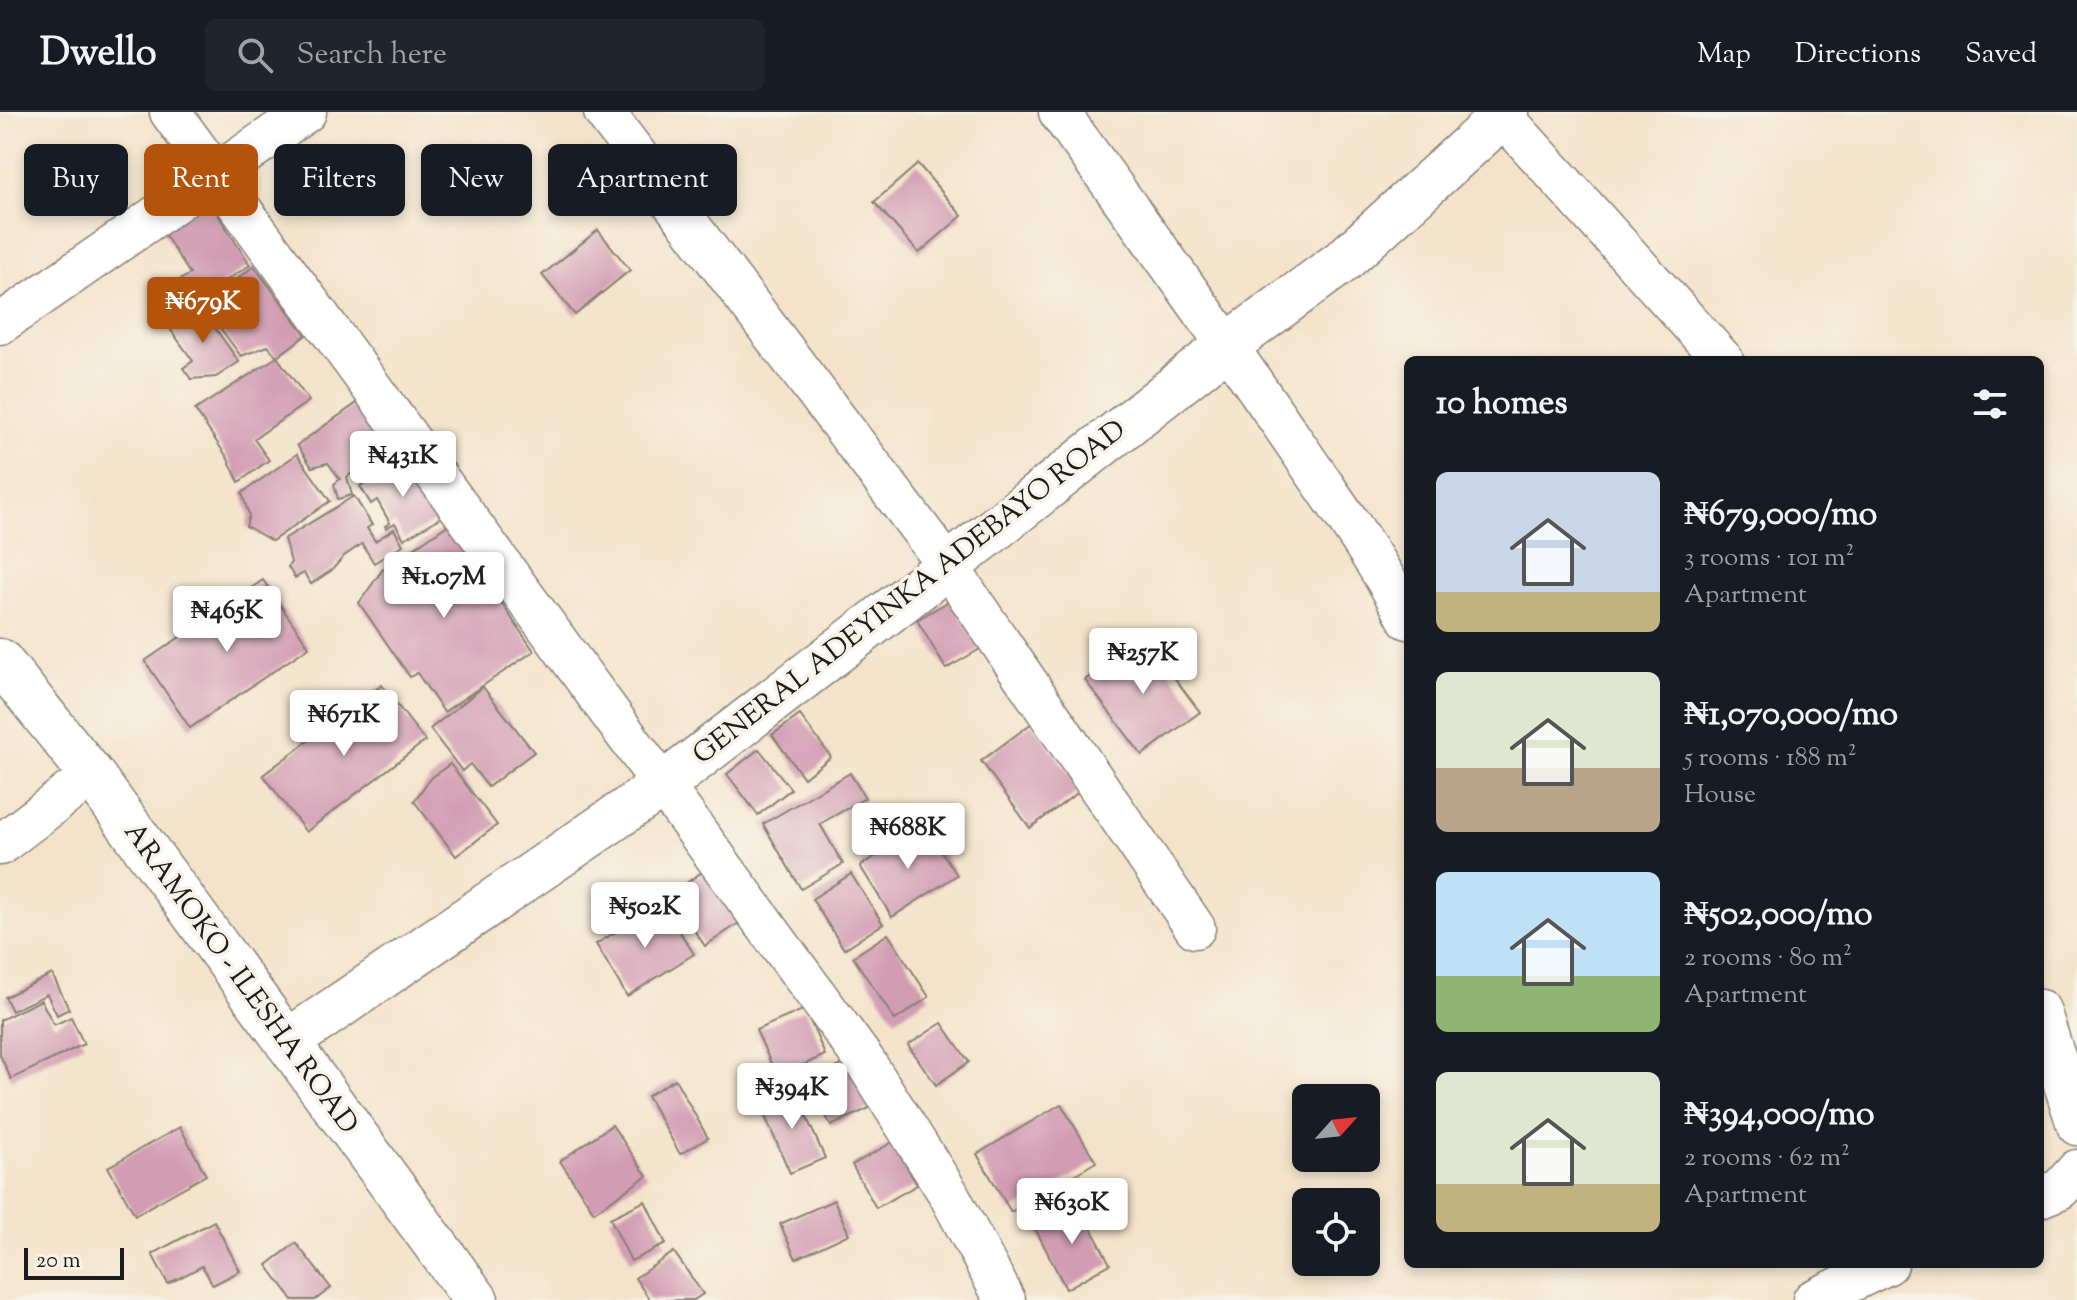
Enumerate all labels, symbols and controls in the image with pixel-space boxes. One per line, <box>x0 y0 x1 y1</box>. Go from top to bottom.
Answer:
search box <box>205 19 765 91</box>
text: Dwello <box>40 28 157 82</box>
icon: search <box>233 33 277 77</box>
text: Search here <box>297 34 447 77</box>
text: Map <box>1697 35 1751 75</box>
text: Directions <box>1795 35 1921 75</box>
text: Saved <box>1965 35 2037 75</box>
chip: Buy <box>24 144 128 216</box>
chip: Rent <box>144 144 258 216</box>
chip: Filters <box>274 144 405 216</box>
chip: New <box>421 144 532 216</box>
chip: Apartment <box>548 144 737 216</box>
pin: ₦679K <box>147 277 259 345</box>
text: ₦679K <box>165 284 241 321</box>
text: 10 homes <box>1436 380 1568 429</box>
icon: filters <box>1968 382 2012 426</box>
street label: GENERAL ADEYINKA ADEBAYO ROAD <box>685 411 1135 775</box>
pin: ₦431K <box>347 431 459 499</box>
text: ₦431K <box>368 438 438 475</box>
text: ₦679,000/mo <box>1684 491 1877 540</box>
icon: home <box>1500 504 1596 600</box>
text: 3 rooms · 101 m² <box>1684 540 1854 577</box>
pin: ₦1.07M <box>379 552 509 620</box>
text: ₦1.07M <box>402 559 486 596</box>
text: Apartment <box>1684 577 1807 614</box>
pin: ₦465K <box>171 586 283 654</box>
text: ₦465K <box>191 593 263 630</box>
pin: ₦257K <box>1087 628 1199 696</box>
text: ₦257K <box>1107 635 1179 672</box>
pin: ₦671K <box>288 690 400 758</box>
text: ₦1,070,000/mo <box>1684 691 1898 740</box>
text: ₦671K <box>308 697 380 734</box>
icon: home <box>1500 704 1596 800</box>
text: 5 rooms · 188 m² <box>1684 740 1857 777</box>
text: House <box>1684 777 1756 814</box>
pin: ₦688K <box>852 803 964 871</box>
text: ₦688K <box>870 810 946 847</box>
street label: ARAMOKO - ILESHA ROAD <box>113 815 367 1143</box>
pin: ₦502K <box>589 882 701 950</box>
text: ₦502K <box>609 889 681 926</box>
text: ₦502,000/mo <box>1684 891 1873 940</box>
icon: home <box>1500 904 1596 1000</box>
text: 2 rooms · 80 m² <box>1684 940 1852 977</box>
text: Apartment <box>1684 977 1807 1014</box>
pin: ₦394K <box>736 1063 848 1131</box>
text: ₦394K <box>755 1070 829 1107</box>
north arrow <box>1292 1084 1380 1172</box>
map controls <box>1292 1084 1380 1276</box>
text: ₦394,000/mo <box>1684 1091 1875 1140</box>
icon: home <box>1500 1104 1596 1200</box>
text: 2 rooms · 62 m² <box>1684 1140 1850 1177</box>
text: Apartment <box>1684 1177 1807 1214</box>
pin: ₦630K <box>1016 1178 1128 1246</box>
text: ₦630K <box>1035 1185 1109 1222</box>
button: locate <box>1292 1188 1380 1276</box>
scale bar <box>24 1244 124 1280</box>
text: 20 m <box>36 1246 81 1278</box>

